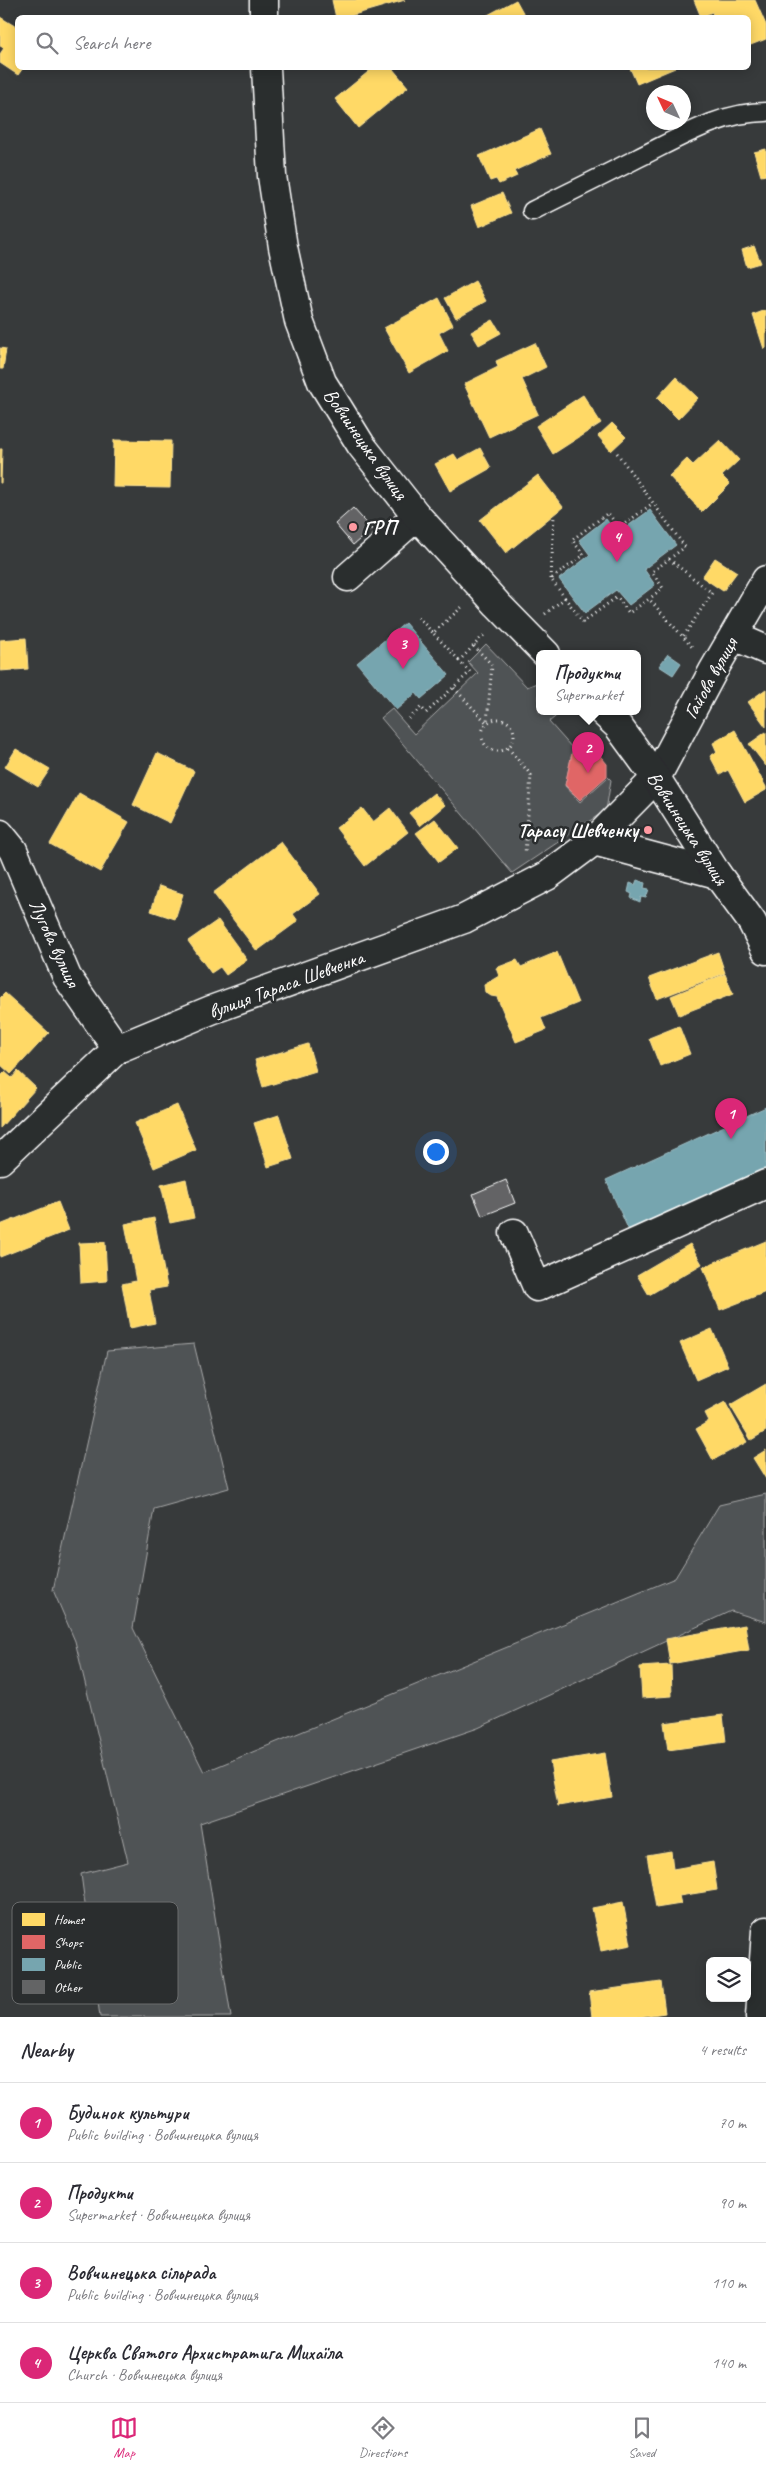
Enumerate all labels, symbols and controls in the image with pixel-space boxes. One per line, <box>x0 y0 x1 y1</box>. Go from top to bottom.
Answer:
search box <box>15 15 751 70</box>
icon: search <box>33 29 61 57</box>
text: Search here <box>73 31 150 55</box>
north arrow <box>646 85 691 130</box>
street label: Вовчинецька вулиця <box>318 384 414 505</box>
place label: ГРП <box>363 515 400 540</box>
marker: ГРП <box>347 521 359 533</box>
pin: 4 <box>601 521 633 562</box>
pin: 3 <box>387 628 419 669</box>
street label: Гайова вулиця <box>678 632 744 723</box>
popup <box>536 650 641 715</box>
text: Продукти <box>554 661 620 685</box>
text: Supermarket <box>554 685 623 705</box>
pin: 2 <box>572 732 604 773</box>
street label: Вовчинецька вулиця <box>642 767 734 890</box>
place label: Тарасу Шевченку <box>518 818 640 843</box>
marker: Тарасу Шевченку <box>642 824 654 836</box>
street label: Лугова вулиця <box>23 896 87 993</box>
street label: вулиця Тараса Шевченка <box>205 944 369 1024</box>
pin: 1 <box>715 1098 747 1139</box>
your location <box>423 1139 449 1165</box>
legend <box>12 1902 178 2004</box>
text: Homes <box>54 1911 85 1928</box>
text: Shops <box>54 1934 84 1951</box>
text: Public <box>54 1956 82 1973</box>
map controls <box>706 1957 751 2002</box>
button: layers <box>706 1957 751 2002</box>
text: Other <box>54 1979 83 1996</box>
text: Nearby <box>20 2037 73 2063</box>
text: 4 results <box>699 2040 746 2060</box>
text: Будинок культури <box>67 2101 189 2125</box>
text: 1 <box>32 2113 40 2133</box>
text: 70 m <box>719 2113 746 2133</box>
text: Public building · Вовчинецька вулиця <box>67 2125 258 2145</box>
text: Продукти <box>67 2181 132 2205</box>
text: 2 <box>32 2193 40 2213</box>
text: 90 m <box>719 2193 746 2213</box>
text: Supermarket · Вовчинецька вулиця <box>67 2205 250 2225</box>
text: Вовчинецька сільрада <box>67 2261 216 2285</box>
text: 3 <box>32 2273 40 2293</box>
text: 110 m <box>712 2273 746 2293</box>
text: Public building · Вовчинецька вулиця <box>67 2285 258 2305</box>
text: Церква Святого Архистратига Михаїла <box>67 2341 342 2365</box>
text: 4 <box>32 2353 40 2373</box>
text: 140 m <box>712 2353 746 2373</box>
text: Church · Вовчинецька вулиця <box>67 2365 222 2385</box>
tab: Map <box>110 2414 138 2461</box>
tab: Directions <box>359 2414 407 2461</box>
tab: Saved <box>628 2414 656 2461</box>

